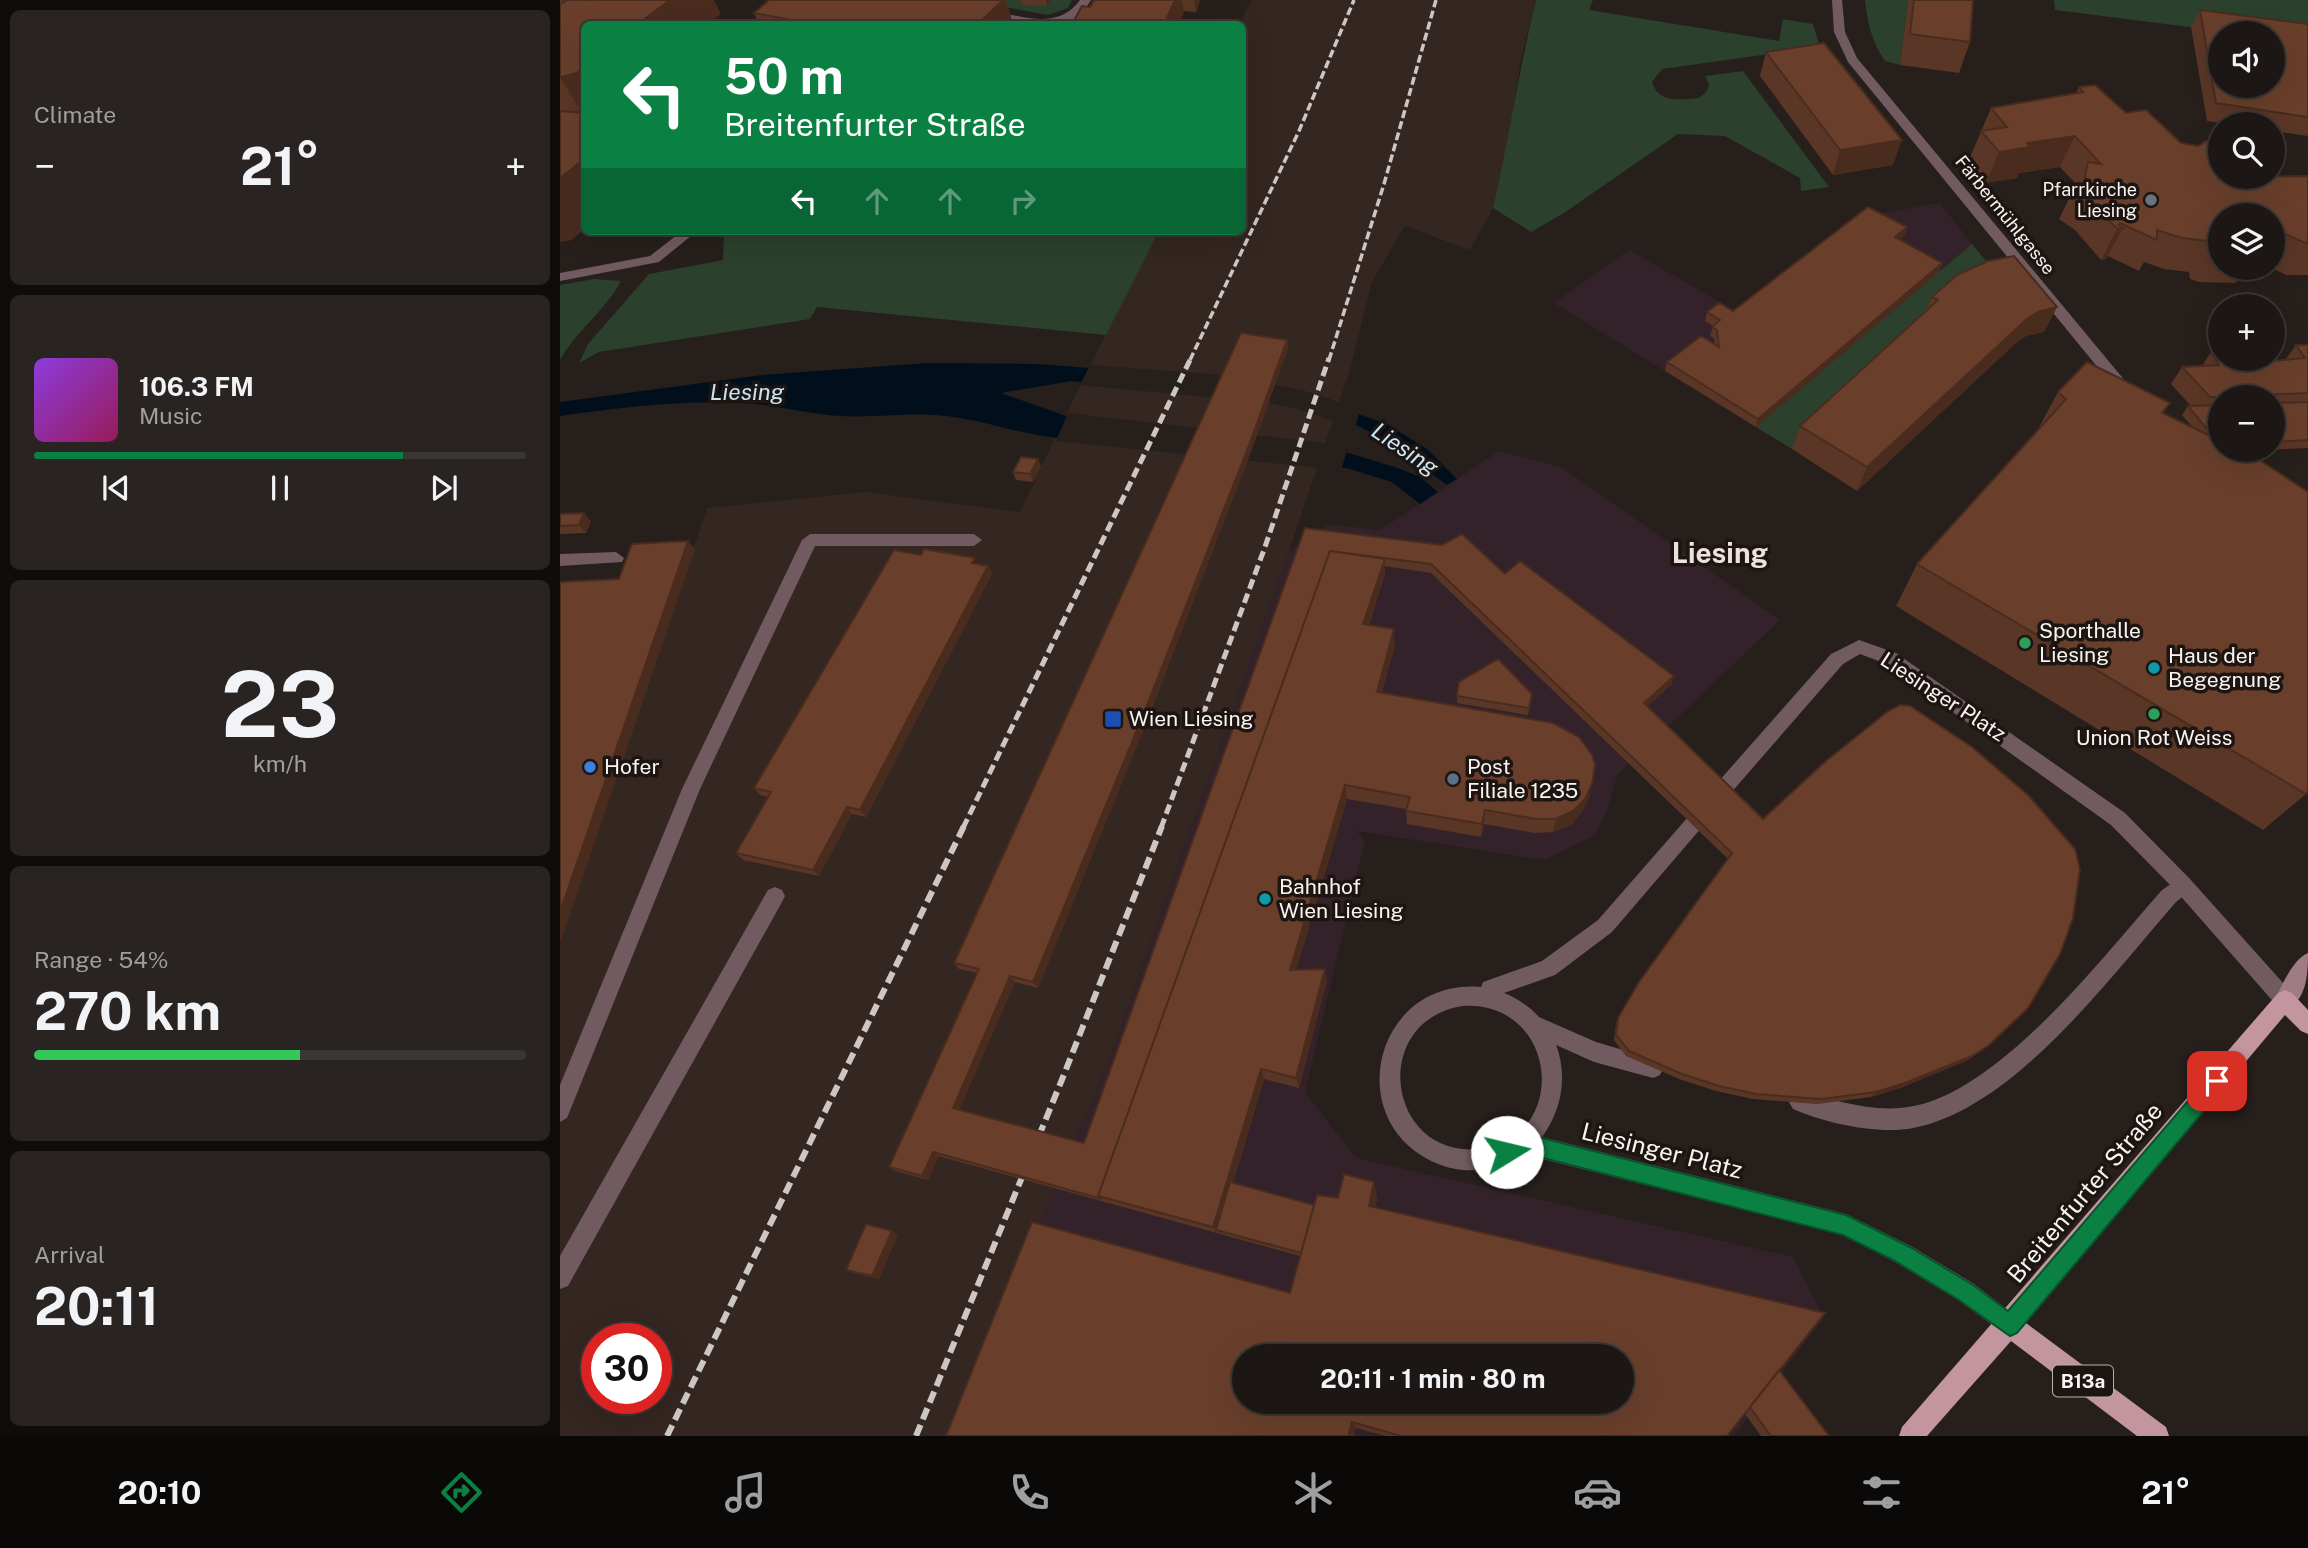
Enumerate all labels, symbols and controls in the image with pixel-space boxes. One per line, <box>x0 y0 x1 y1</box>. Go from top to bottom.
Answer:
map controls <box>2208 21 2285 462</box>
button: sound <box>2208 21 2285 98</box>
text: 50 m <box>724 47 844 105</box>
icon: left <box>609 49 700 140</box>
text: Climate <box>34 101 116 128</box>
text: Breitenfurter Straße <box>724 106 1026 143</box>
button: search <box>2208 112 2285 189</box>
text: 21° <box>240 136 320 197</box>
text: − <box>34 144 55 189</box>
text: + <box>505 144 526 189</box>
street label: Färbermühlgasse <box>1951 151 2060 278</box>
place label: Pfarrkirche Liesing <box>2042 179 2137 221</box>
icon: left <box>785 182 823 220</box>
icon: ahead <box>858 182 896 220</box>
icon: ahead <box>931 182 969 220</box>
icon: right <box>1004 182 1042 220</box>
marker: Pfarrkirche Liesing <box>2143 192 2159 208</box>
button: layers <box>2208 203 2285 280</box>
button: + <box>2208 294 2285 371</box>
text: 106.3 FM <box>139 371 254 402</box>
water label: Liesing <box>710 378 785 405</box>
button: − <box>2208 385 2285 462</box>
text: Music <box>139 402 203 429</box>
water label: Liesing <box>1367 417 1444 481</box>
icon: previous <box>97 469 135 507</box>
icon: pause <box>261 469 299 507</box>
icon: next <box>425 469 463 507</box>
district label: Liesing <box>1672 536 1768 569</box>
place label: Sporthalle Liesing <box>2039 618 2141 667</box>
marker: Sporthalle Liesing <box>2017 635 2033 651</box>
place label: Haus der Begegnung <box>2168 643 2281 692</box>
street label: Liesinger Platz <box>1876 647 2011 746</box>
text: 23 <box>221 651 339 757</box>
marker: Haus der Begegnung <box>2146 660 2162 676</box>
place label: Wien Liesing <box>1129 706 1254 731</box>
marker: Union Rot Weiss <box>2146 706 2162 722</box>
marker: Wien Liesing <box>1103 709 1123 729</box>
place label: Union Rot Weiss <box>2076 725 2232 750</box>
text: km/h <box>253 750 307 777</box>
place label: Hofer <box>604 754 660 779</box>
place label: Post Filiale 1235 <box>1467 754 1578 803</box>
marker: Hofer <box>582 759 598 775</box>
marker: Post Filiale 1235 <box>1445 771 1461 787</box>
place label: Bahnhof Wien Liesing <box>1279 874 1404 923</box>
marker: Bahnhof Wien Liesing <box>1257 891 1273 907</box>
text: Range · 54% <box>34 946 168 973</box>
text: 270 km <box>34 981 221 1042</box>
pin <box>2187 1051 2247 1111</box>
icon: arrive <box>2198 1062 2236 1100</box>
street label: Breitenfurter Straße <box>2001 1097 2168 1288</box>
position arrow <box>1470 1115 1544 1189</box>
street label: Liesinger Platz <box>1579 1117 1746 1184</box>
text: Arrival <box>34 1241 105 1268</box>
text: 20:11 <box>34 1276 159 1337</box>
speed limit sign: 30 <box>581 1323 672 1414</box>
text: 20:11 · 1 min · 80 m <box>1320 1363 1546 1394</box>
road number: B13a <box>2053 1366 2113 1396</box>
icon: directions <box>437 1468 486 1517</box>
icon: music <box>721 1468 770 1517</box>
icon: phone <box>1005 1468 1054 1517</box>
icon: climate <box>1289 1468 1338 1517</box>
icon: car <box>1573 1468 1622 1517</box>
icon: filters <box>1857 1468 1906 1517</box>
text: 20:10 <box>118 1474 201 1511</box>
text: 21° <box>2141 1474 2190 1511</box>

